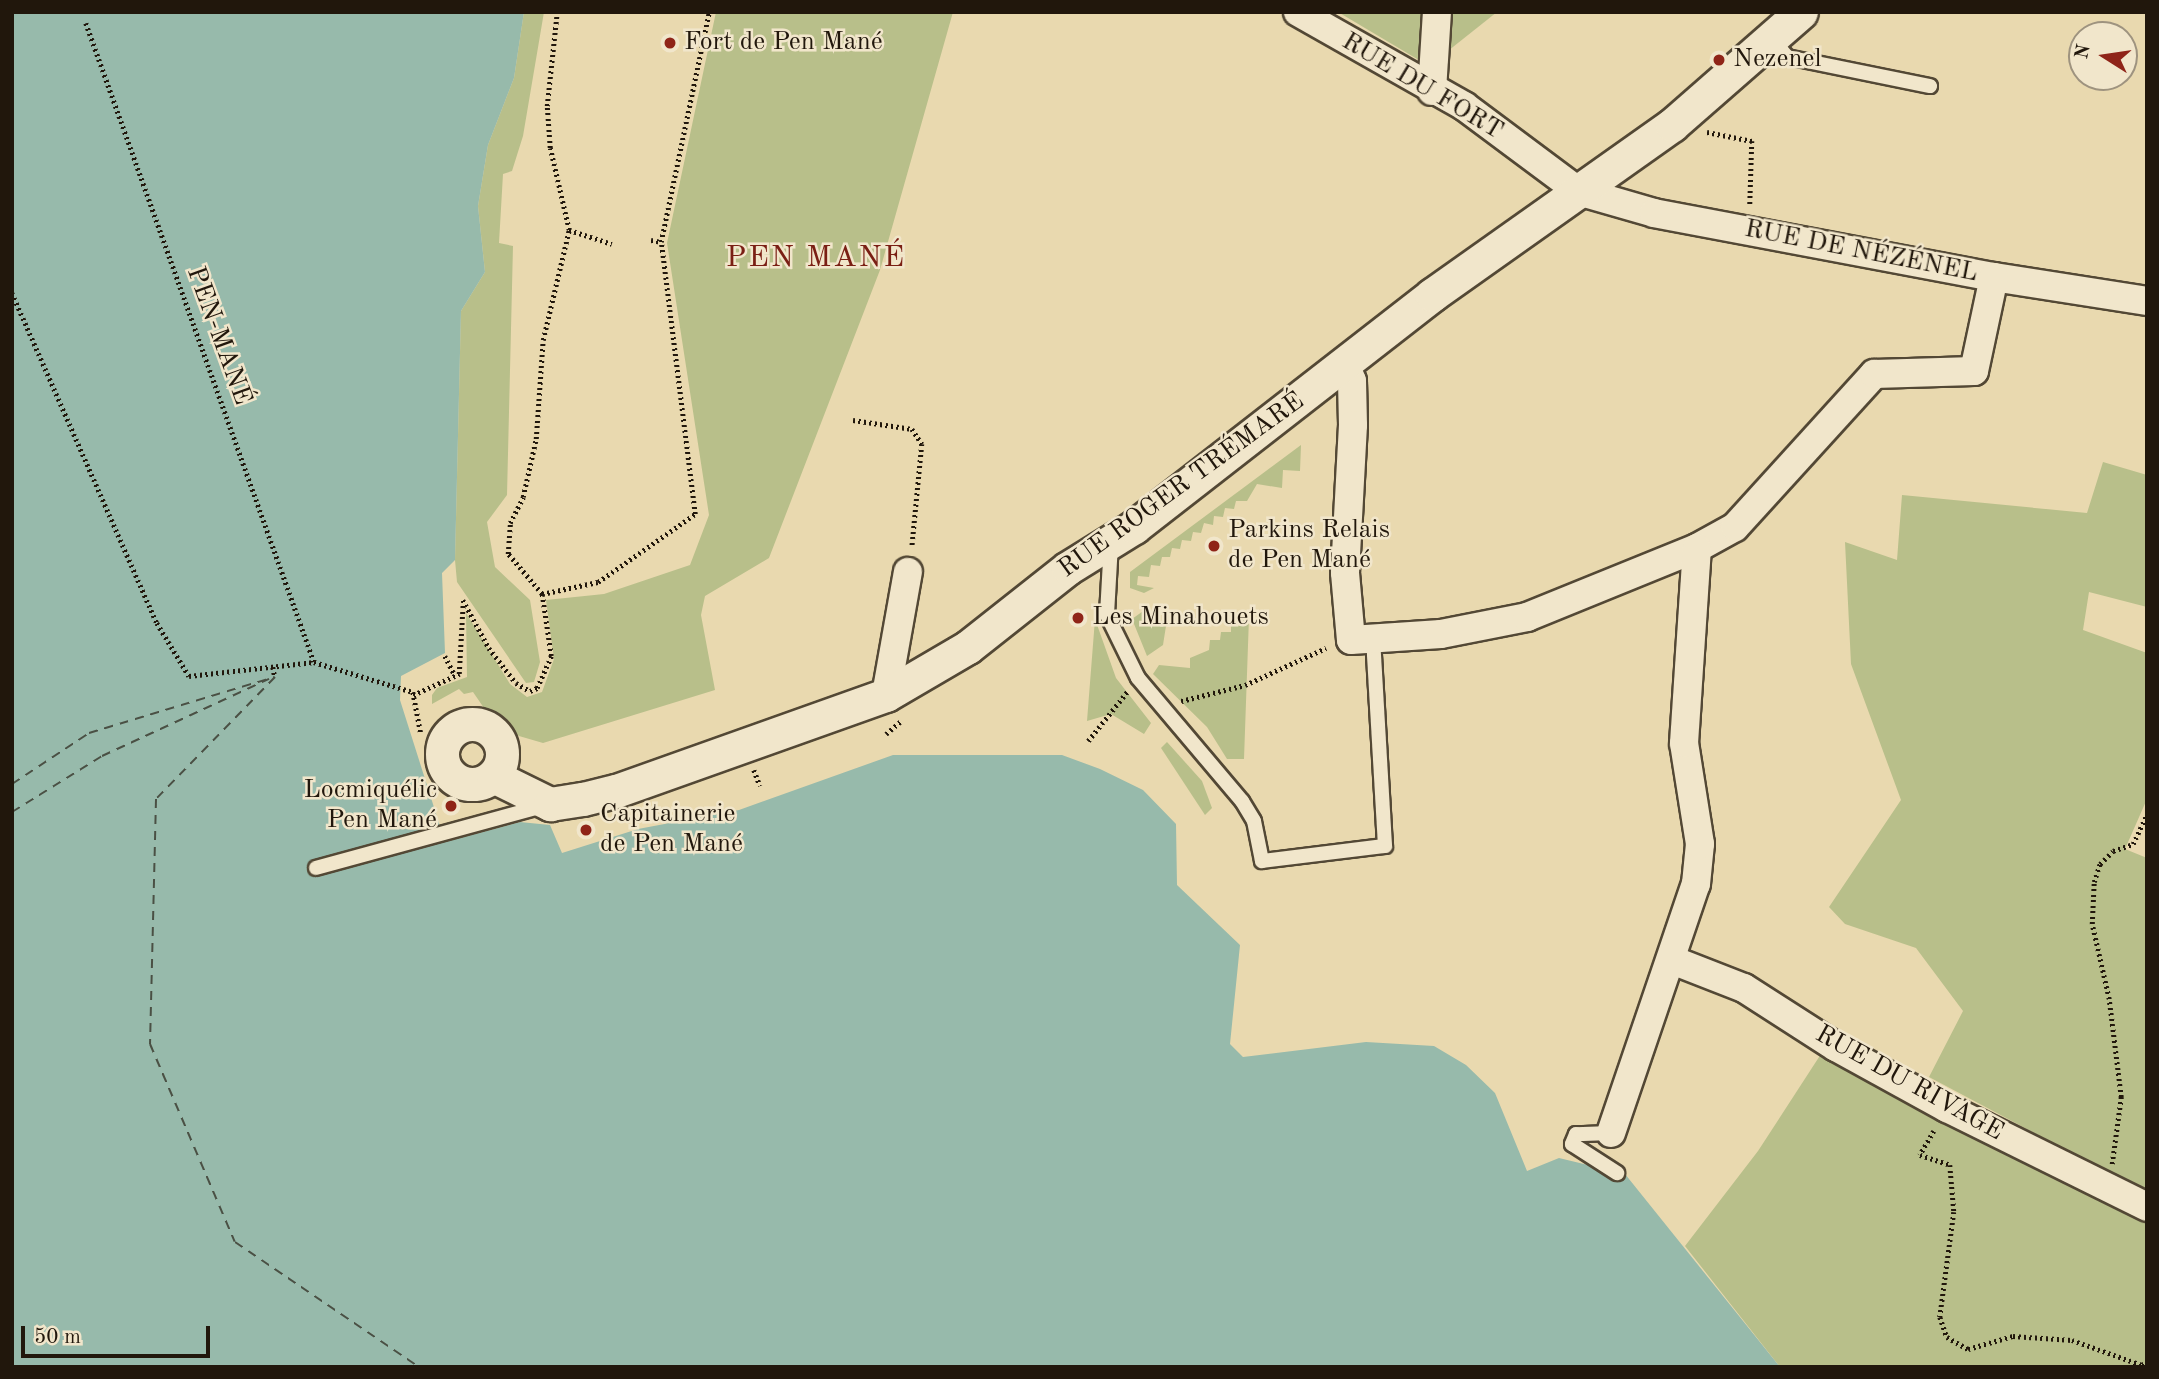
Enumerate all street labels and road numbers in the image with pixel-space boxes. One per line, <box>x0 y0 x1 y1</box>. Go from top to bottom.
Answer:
street label: RUE DU FORT <box>1336 27 1508 147</box>
street label: RUE DE NÉZÉNEL <box>1742 214 1980 290</box>
street label: PEN-MANÉ <box>179 263 257 409</box>
street label: RUE ROGER TRÉMARÉ <box>1053 386 1311 586</box>
street label: RUE DU RIVAGE <box>1809 1019 2009 1149</box>

